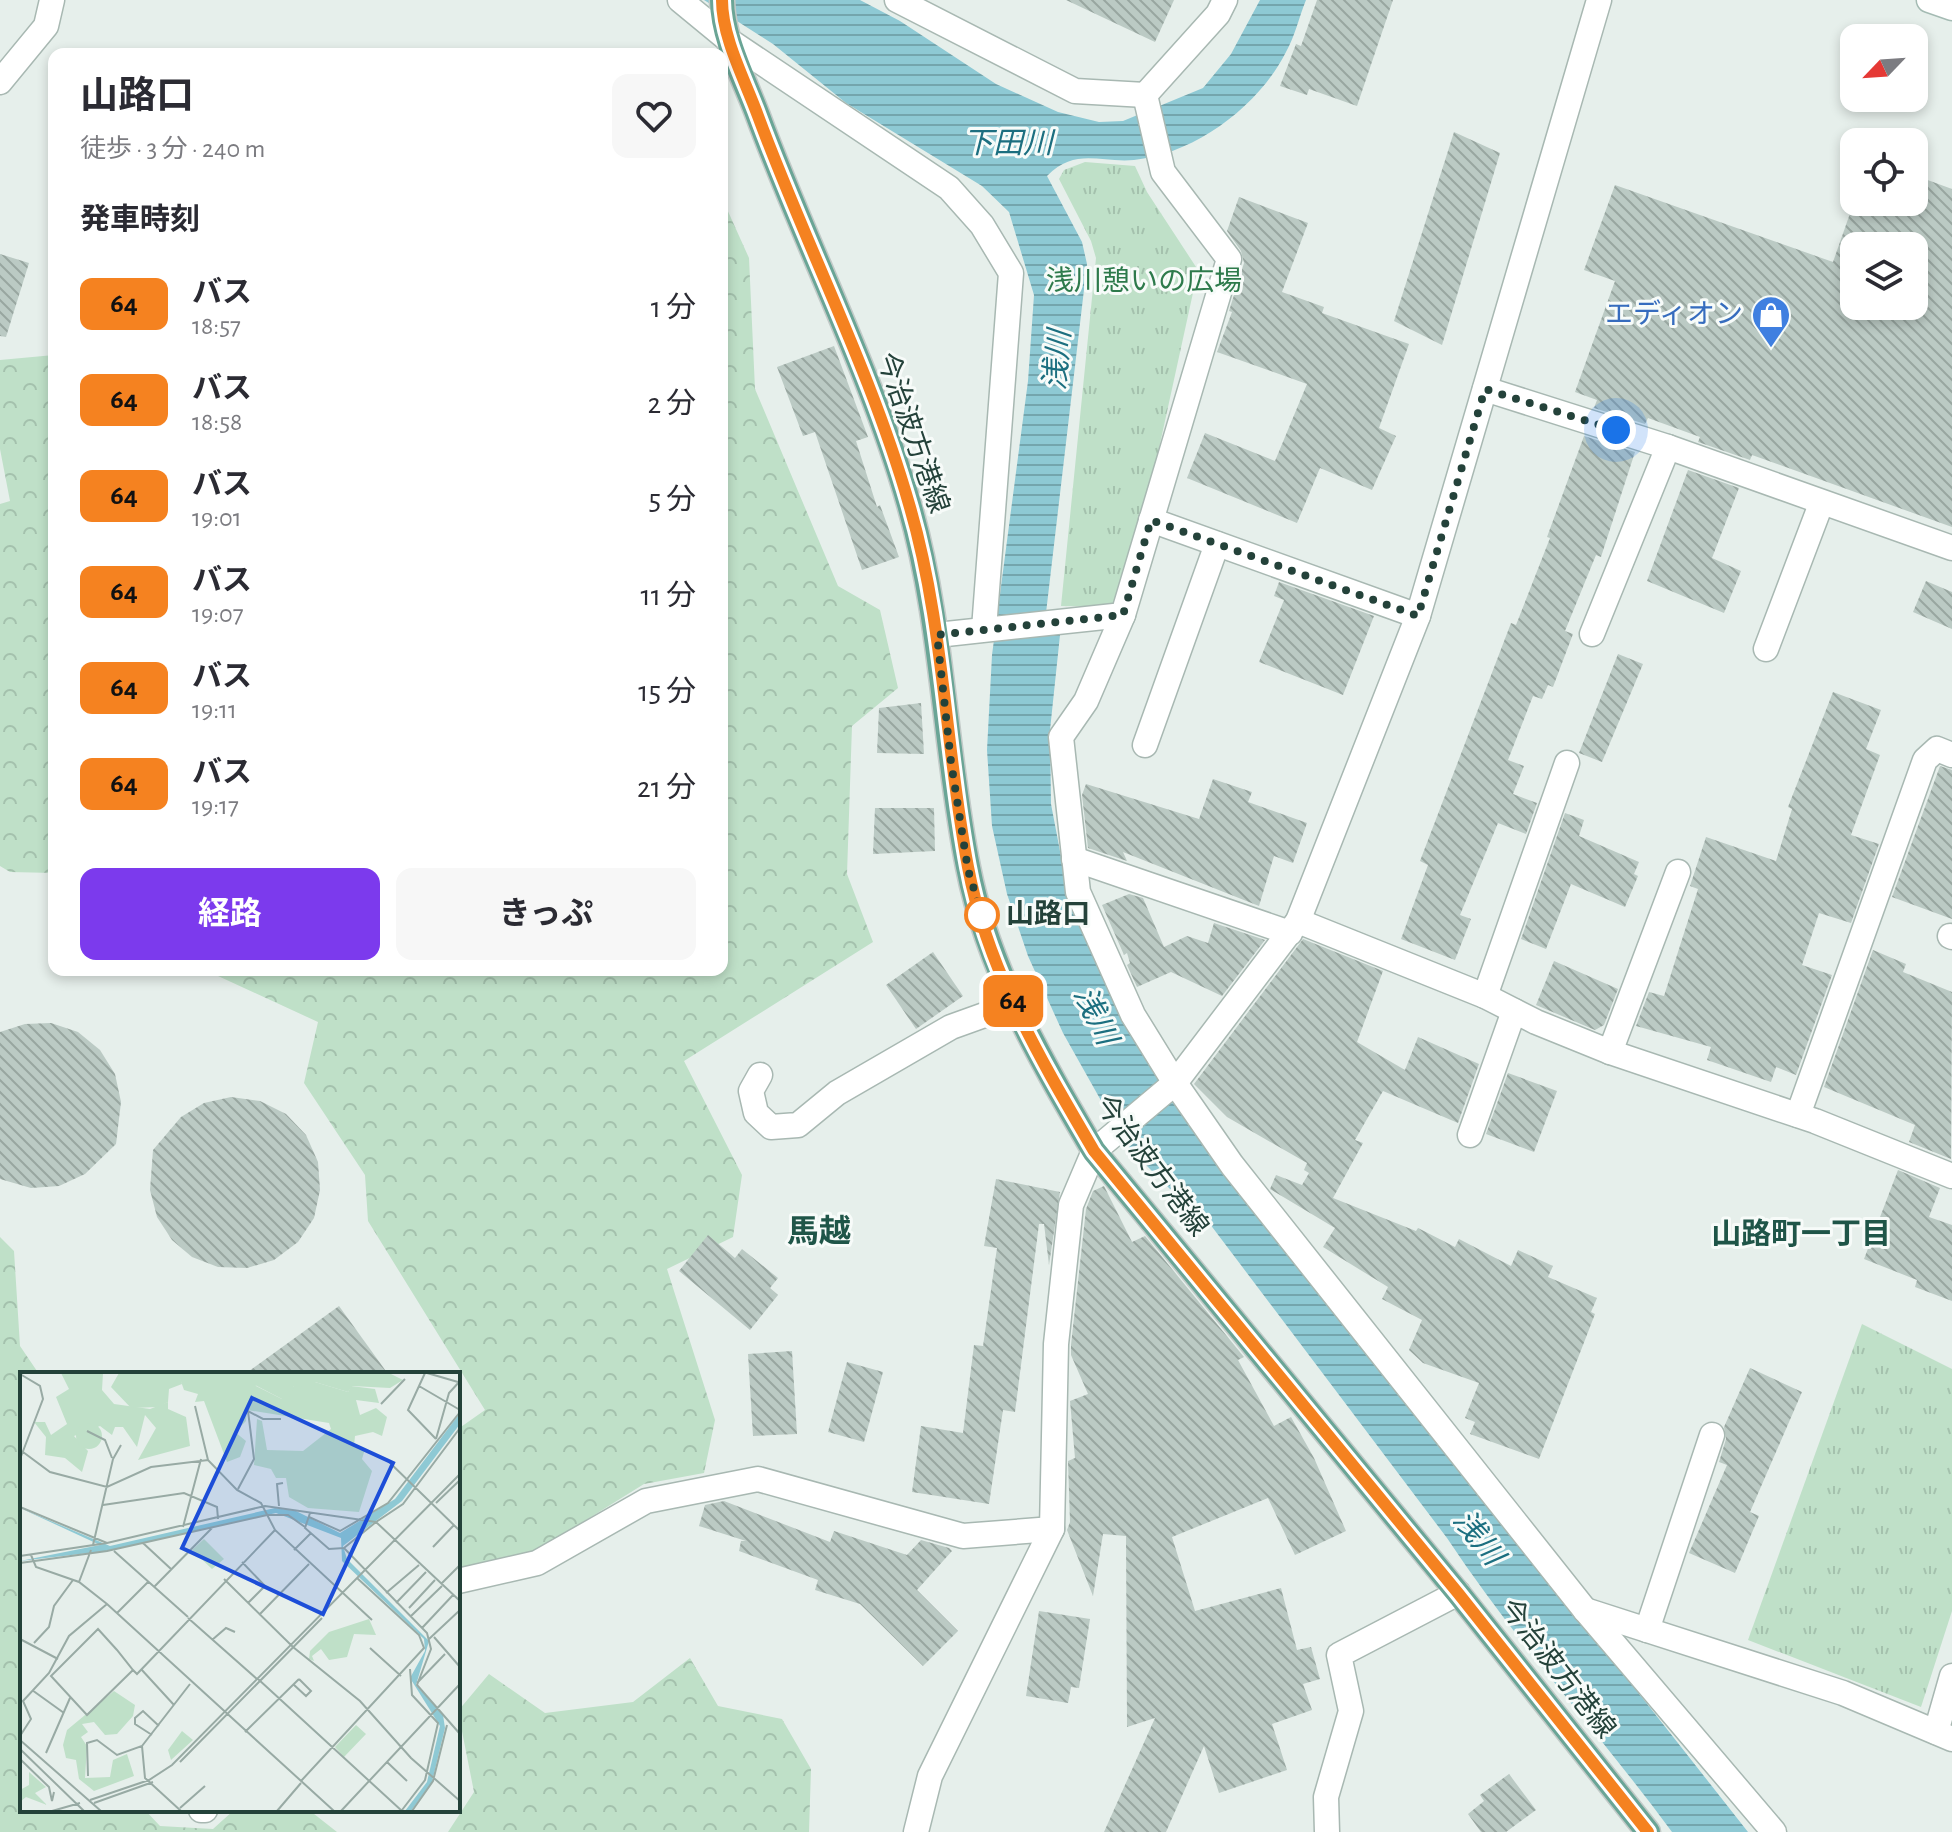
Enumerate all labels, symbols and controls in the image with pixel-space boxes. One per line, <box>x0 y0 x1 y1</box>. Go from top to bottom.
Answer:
north arrow <box>1840 24 1928 112</box>
map controls <box>1840 24 1928 320</box>
button: heart <box>612 74 696 158</box>
text: 山路口 <box>80 78 194 116</box>
button: locate <box>1840 128 1928 216</box>
water label: 下田川 <box>963 129 1056 159</box>
text: 徒歩 · 3 分 · 240 m <box>80 136 265 162</box>
text: 発車時刻 <box>80 205 200 235</box>
button: layers <box>1840 232 1928 320</box>
park label: 浅川憩いの広場 <box>1046 266 1242 296</box>
text: バス <box>192 278 252 308</box>
text: 64 <box>110 290 138 318</box>
text: 1 分 <box>651 293 696 323</box>
shop icon: エディオン <box>1750 294 1792 349</box>
place label: エディオン <box>1605 299 1743 329</box>
text: 18:57 <box>192 313 241 339</box>
water label: 浅川 <box>1038 326 1076 391</box>
street label: 今治波方港線 <box>871 348 954 517</box>
text: バス <box>192 374 252 404</box>
text: 64 <box>110 386 138 414</box>
text: 2 分 <box>647 389 696 419</box>
text: 18:58 <box>192 409 242 435</box>
your location <box>1596 410 1636 450</box>
text: バス <box>192 470 252 500</box>
text: 64 <box>110 482 138 510</box>
text: 5 分 <box>649 485 696 515</box>
text: 19:01 <box>192 505 242 531</box>
text: バス <box>192 566 252 596</box>
text: 64 <box>110 578 138 606</box>
text: 11 分 <box>640 581 696 611</box>
text: 19:07 <box>192 601 244 627</box>
text: バス <box>192 662 252 692</box>
text: 64 <box>110 674 138 702</box>
text: 15 分 <box>638 677 696 707</box>
text: 19:11 <box>192 697 237 723</box>
text: バス <box>192 758 252 788</box>
text: 64 <box>110 770 138 798</box>
text: 21 分 <box>637 773 696 803</box>
text: 19:17 <box>192 793 239 819</box>
button: 経路 <box>80 868 380 960</box>
button: きっぷ <box>396 868 696 960</box>
marker: 山路口 <box>965 898 999 932</box>
place label: 山路口 <box>1006 899 1090 929</box>
line badge: 64 <box>977 975 1049 1027</box>
water label: 浅川 <box>1068 982 1125 1052</box>
text: 64 <box>999 987 1027 1015</box>
street label: 今治波方港線 <box>1089 1089 1214 1242</box>
district label: 馬越 <box>787 1214 851 1248</box>
district label: 山路町一丁目 <box>1711 1218 1891 1250</box>
inset map <box>20 1372 460 1812</box>
water label: 浅川 <box>1448 1504 1512 1573</box>
street label: 今治波方港線 <box>1494 1593 1621 1744</box>

